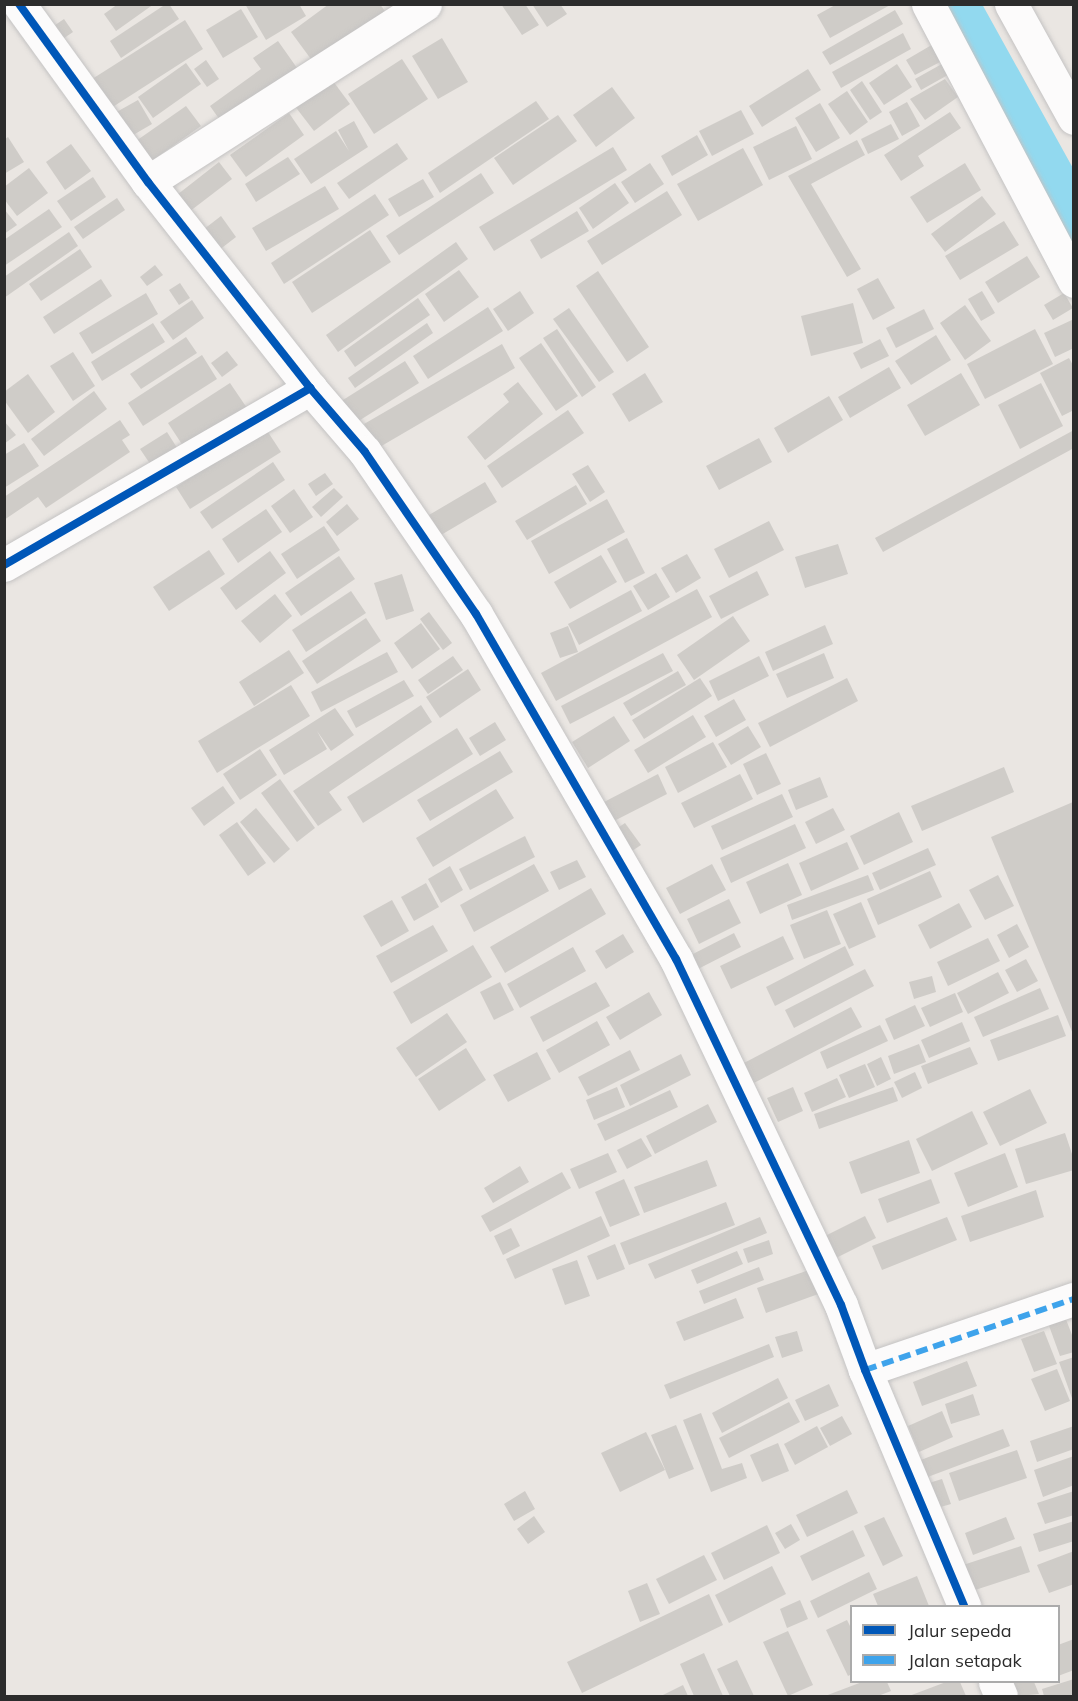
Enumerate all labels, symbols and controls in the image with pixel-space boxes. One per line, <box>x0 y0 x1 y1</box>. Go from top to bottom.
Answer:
legend <box>850 1605 1060 1683</box>
text: Jalur sepeda <box>908 1619 1012 1642</box>
text: Jalan setapak <box>908 1649 1022 1672</box>

